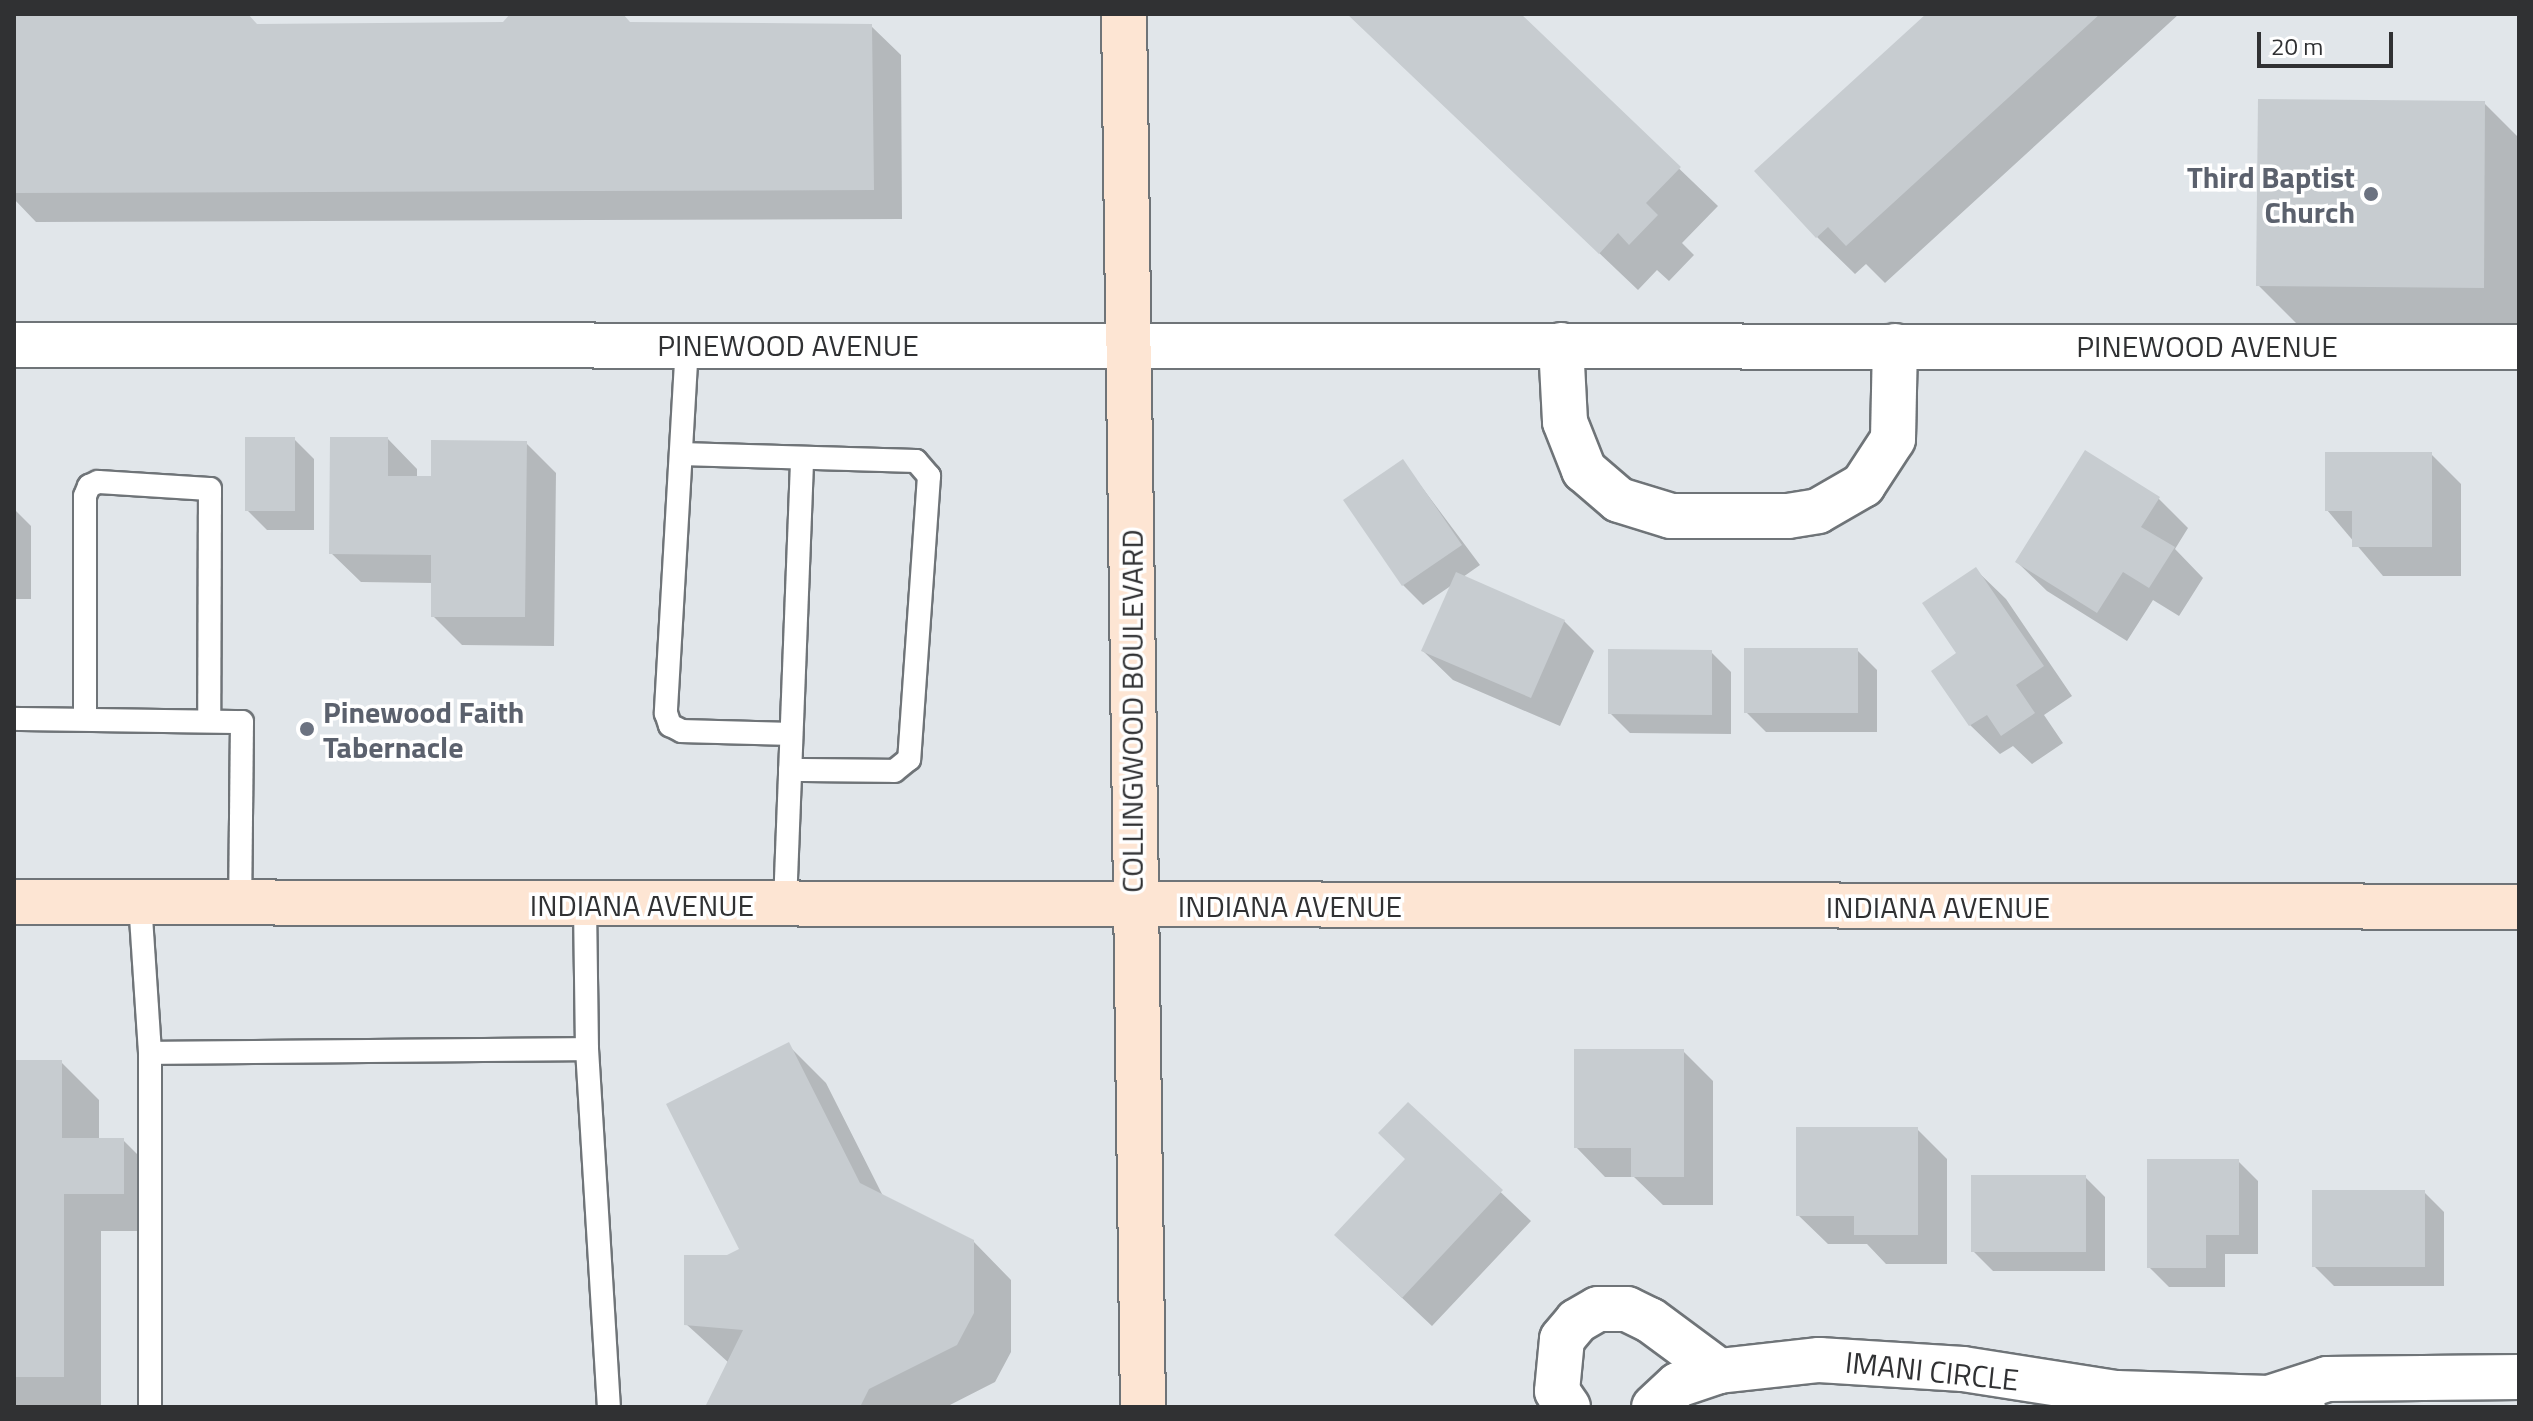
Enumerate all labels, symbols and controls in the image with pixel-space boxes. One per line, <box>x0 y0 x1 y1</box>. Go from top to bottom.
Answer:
scale bar <box>2261 16 2397 66</box>
text: 20 m <box>2271 28 2323 64</box>
place label: Third Baptist Church <box>2187 159 2355 230</box>
marker: Third Baptist Church <box>2362 185 2380 203</box>
street label: PINEWOOD AVENUE <box>657 327 919 363</box>
street label: PINEWOOD AVENUE <box>2076 328 2338 364</box>
street label: COLLINGWOOD BOULEVARD <box>1114 529 1150 893</box>
place label: Pinewood Faith Tabernacle <box>323 694 524 764</box>
marker: Pinewood Faith Tabernacle <box>298 720 316 738</box>
street label: INDIANA AVENUE <box>530 887 754 923</box>
street label: INDIANA AVENUE <box>1178 888 1402 924</box>
street label: INDIANA AVENUE <box>1826 889 2050 925</box>
street label: IMANI CIRCLE <box>1844 1344 2020 1398</box>

